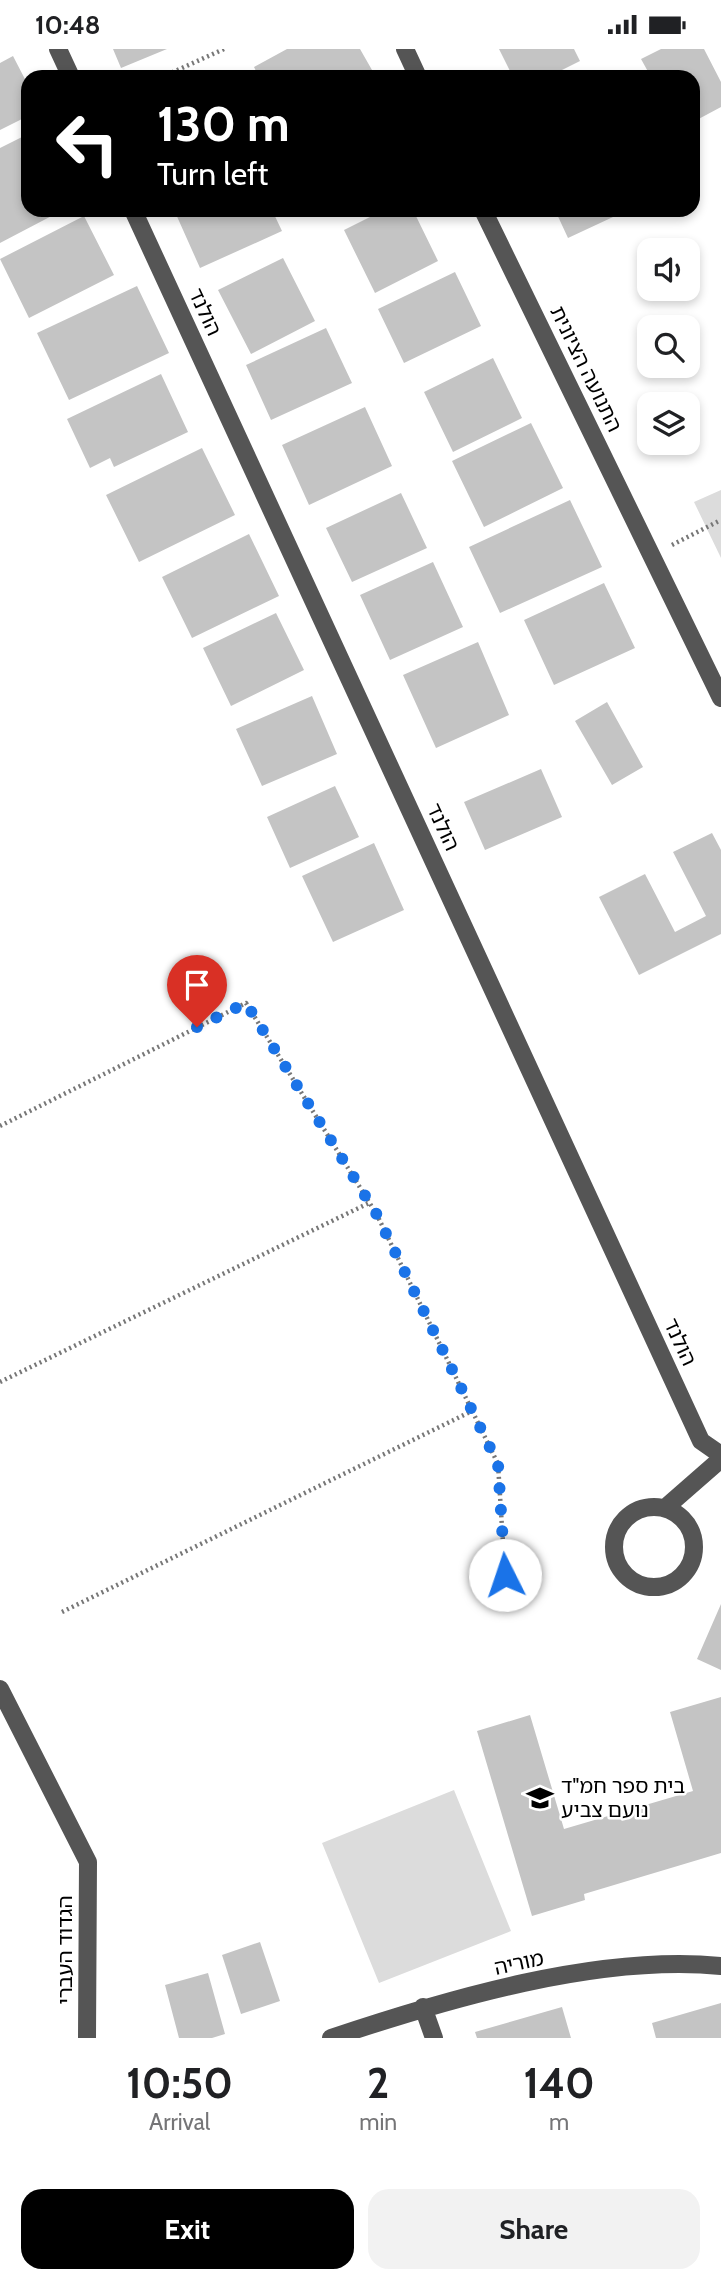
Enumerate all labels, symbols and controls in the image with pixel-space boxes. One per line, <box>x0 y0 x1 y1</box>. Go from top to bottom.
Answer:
text: 10:48 <box>35 9 101 41</box>
text: 130 m <box>157 94 290 153</box>
icon: left <box>42 98 133 189</box>
text: Turn left <box>157 154 268 193</box>
map controls <box>637 238 700 455</box>
button: sound <box>637 238 700 301</box>
street label: הולנד <box>184 284 227 340</box>
street label: התנועה הציונית <box>545 302 628 436</box>
button: search <box>637 315 700 378</box>
button: layers <box>637 392 700 455</box>
street label: הולנד <box>422 799 465 855</box>
pin <box>167 955 227 1027</box>
icon: arrive <box>178 966 216 1004</box>
street label: הולנד <box>659 1314 702 1370</box>
position arrow <box>468 1538 542 1612</box>
place label: בית ספר חמ"ד נועם צביע <box>561 1773 685 1822</box>
school or university icon: בית ספר חמ"ד נועם צביע <box>525 1783 555 1813</box>
street label: הגדוד העברי <box>52 1895 77 2005</box>
street label: מוריה <box>492 1945 546 1980</box>
text: 10:50 <box>126 2057 233 2109</box>
text: 2 <box>367 2057 389 2109</box>
text: 140 <box>523 2057 595 2109</box>
text: Arrival <box>149 2108 210 2136</box>
text: min <box>359 2108 397 2136</box>
text: m <box>549 2108 569 2136</box>
button: Exit <box>21 2189 354 2269</box>
button: Share <box>368 2189 700 2269</box>

